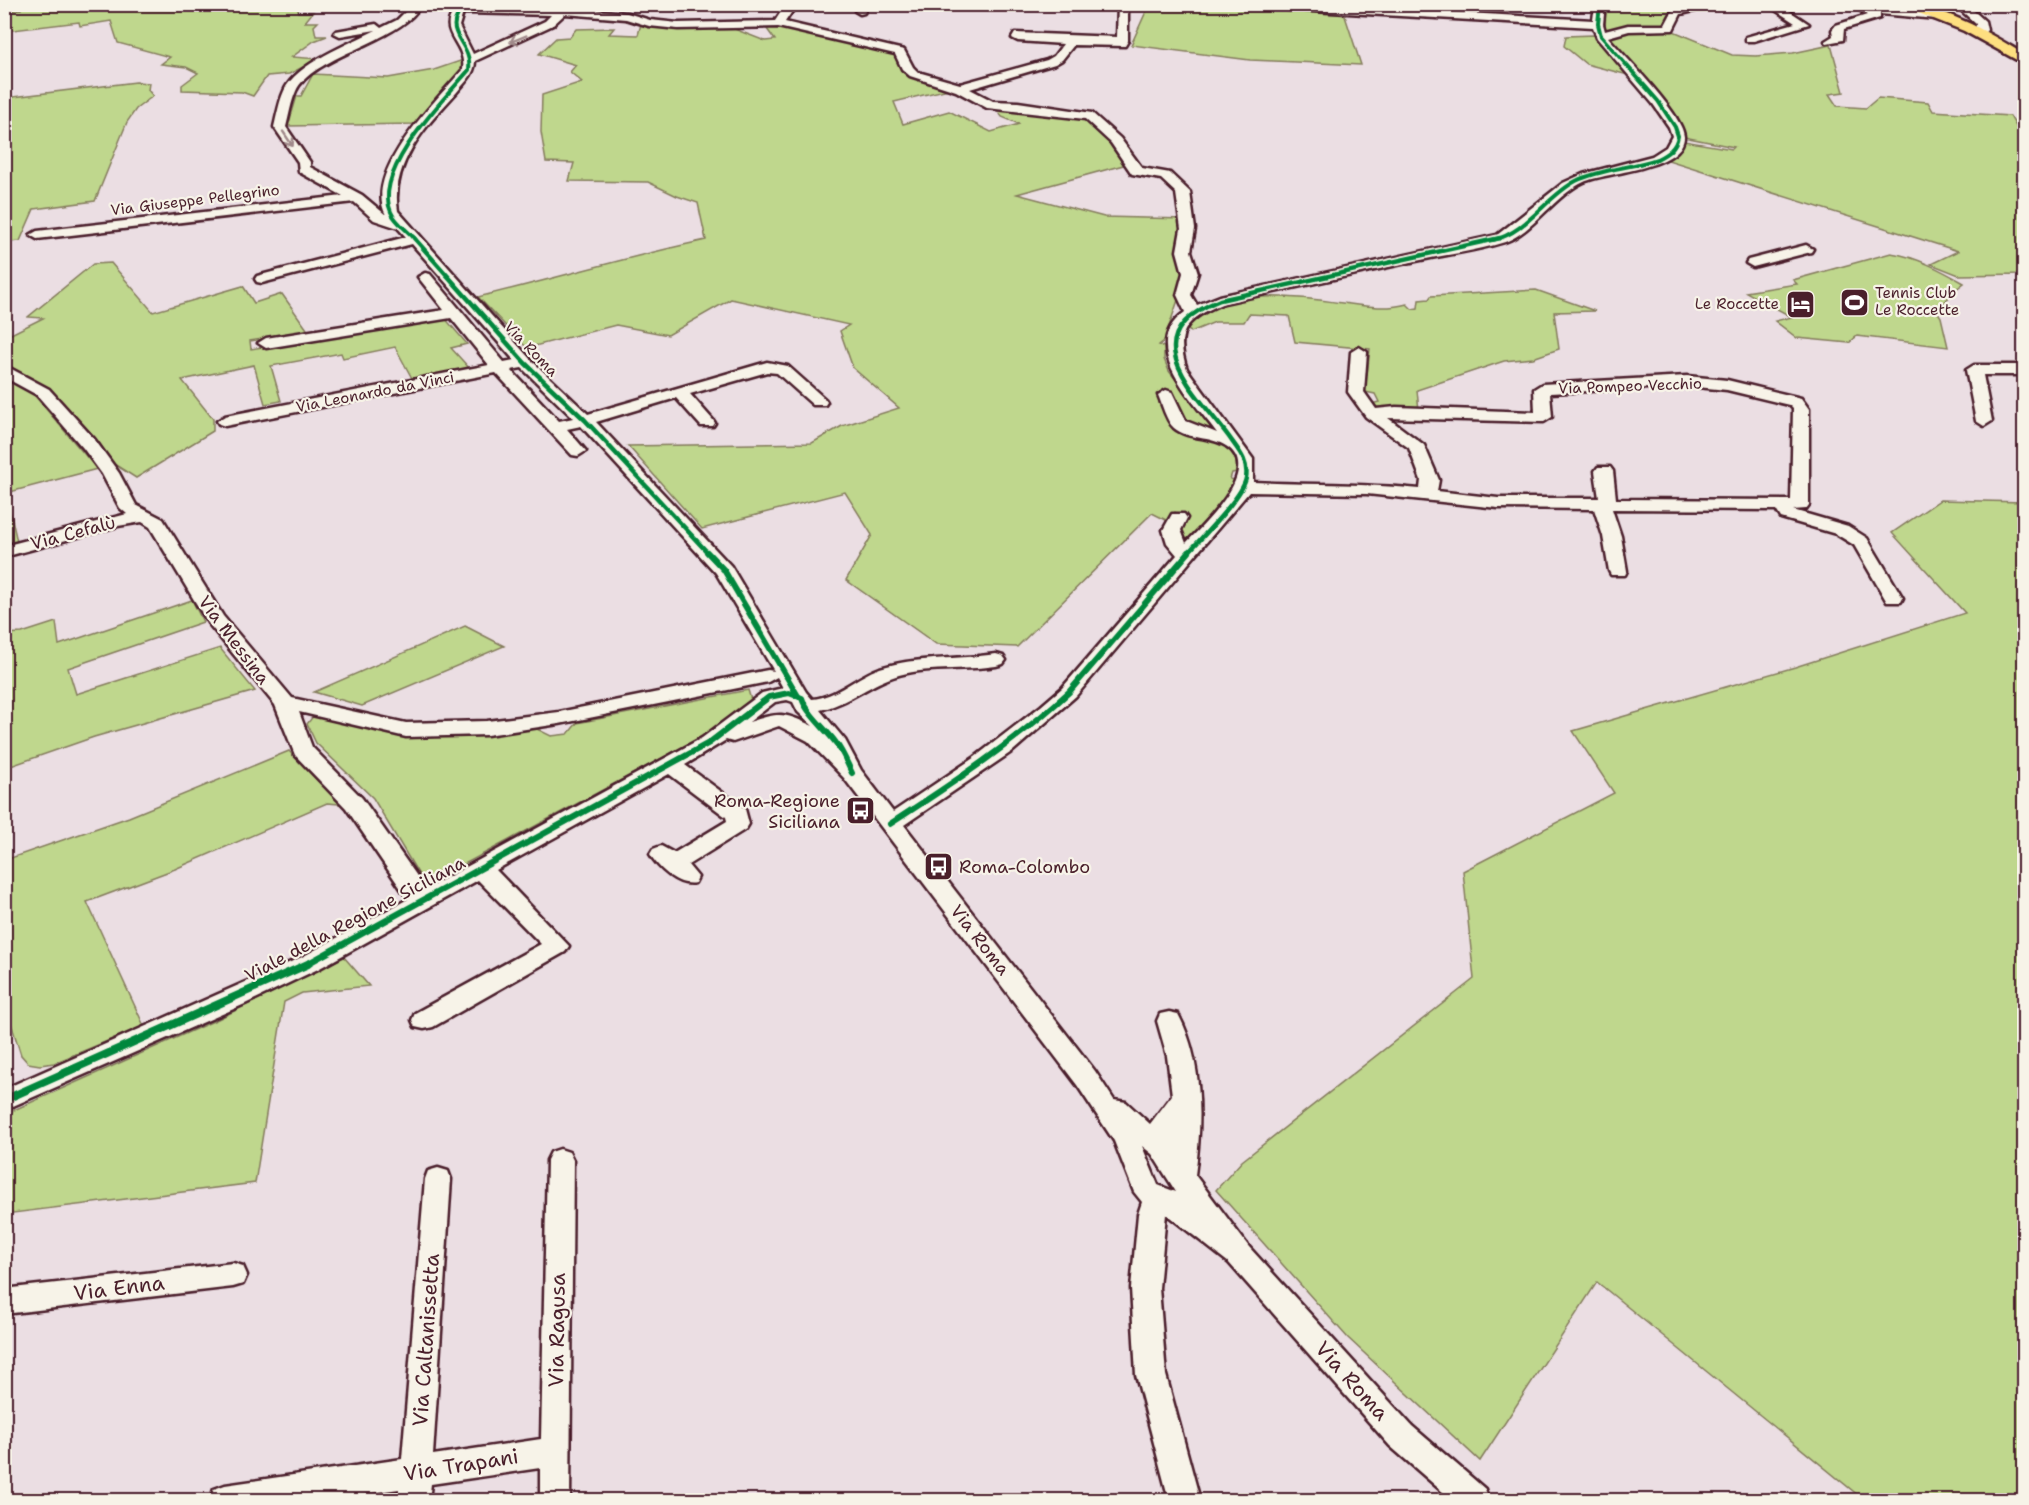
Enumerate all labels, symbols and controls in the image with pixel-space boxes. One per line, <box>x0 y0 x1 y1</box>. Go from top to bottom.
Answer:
one-way arrow <box>509 34 527 45</box>
one-way arrow <box>282 131 294 147</box>
street label: Via Giuseppe Pellegrino <box>109 180 281 220</box>
place label: Tennis Club Le Roccette <box>1875 283 1959 320</box>
sports icon: Tennis Club Le Roccette <box>1838 286 1870 318</box>
hotel icon: Le Roccette <box>1784 288 1816 320</box>
place label: Le Roccette <box>1695 294 1779 314</box>
street label: Via Roma <box>500 317 563 382</box>
street label: Via Leonardo da Vinci <box>294 367 456 417</box>
street label: Via Pompeo Vecchio <box>1558 373 1702 399</box>
street label: Via Cefalù <box>28 510 118 556</box>
street label: Via Messina <box>193 591 275 689</box>
place label: Roma-Regione Siciliana <box>714 789 840 834</box>
bus stop icon: Roma-Regione Siciliana <box>845 795 877 827</box>
street label: Viale della Regione Siciliana <box>240 851 470 987</box>
bus stop icon: Roma-Colombo <box>922 851 954 883</box>
place label: Roma-Colombo <box>959 855 1090 879</box>
street label: Via Roma <box>945 900 1015 980</box>
street label: Via Caltanissetta <box>406 1252 446 1428</box>
street label: Via Enna <box>72 1269 166 1307</box>
street label: Via Ragusa <box>542 1272 572 1388</box>
street label: Via Roma <box>1309 1335 1395 1427</box>
street label: Via Trapani <box>401 1442 521 1488</box>

